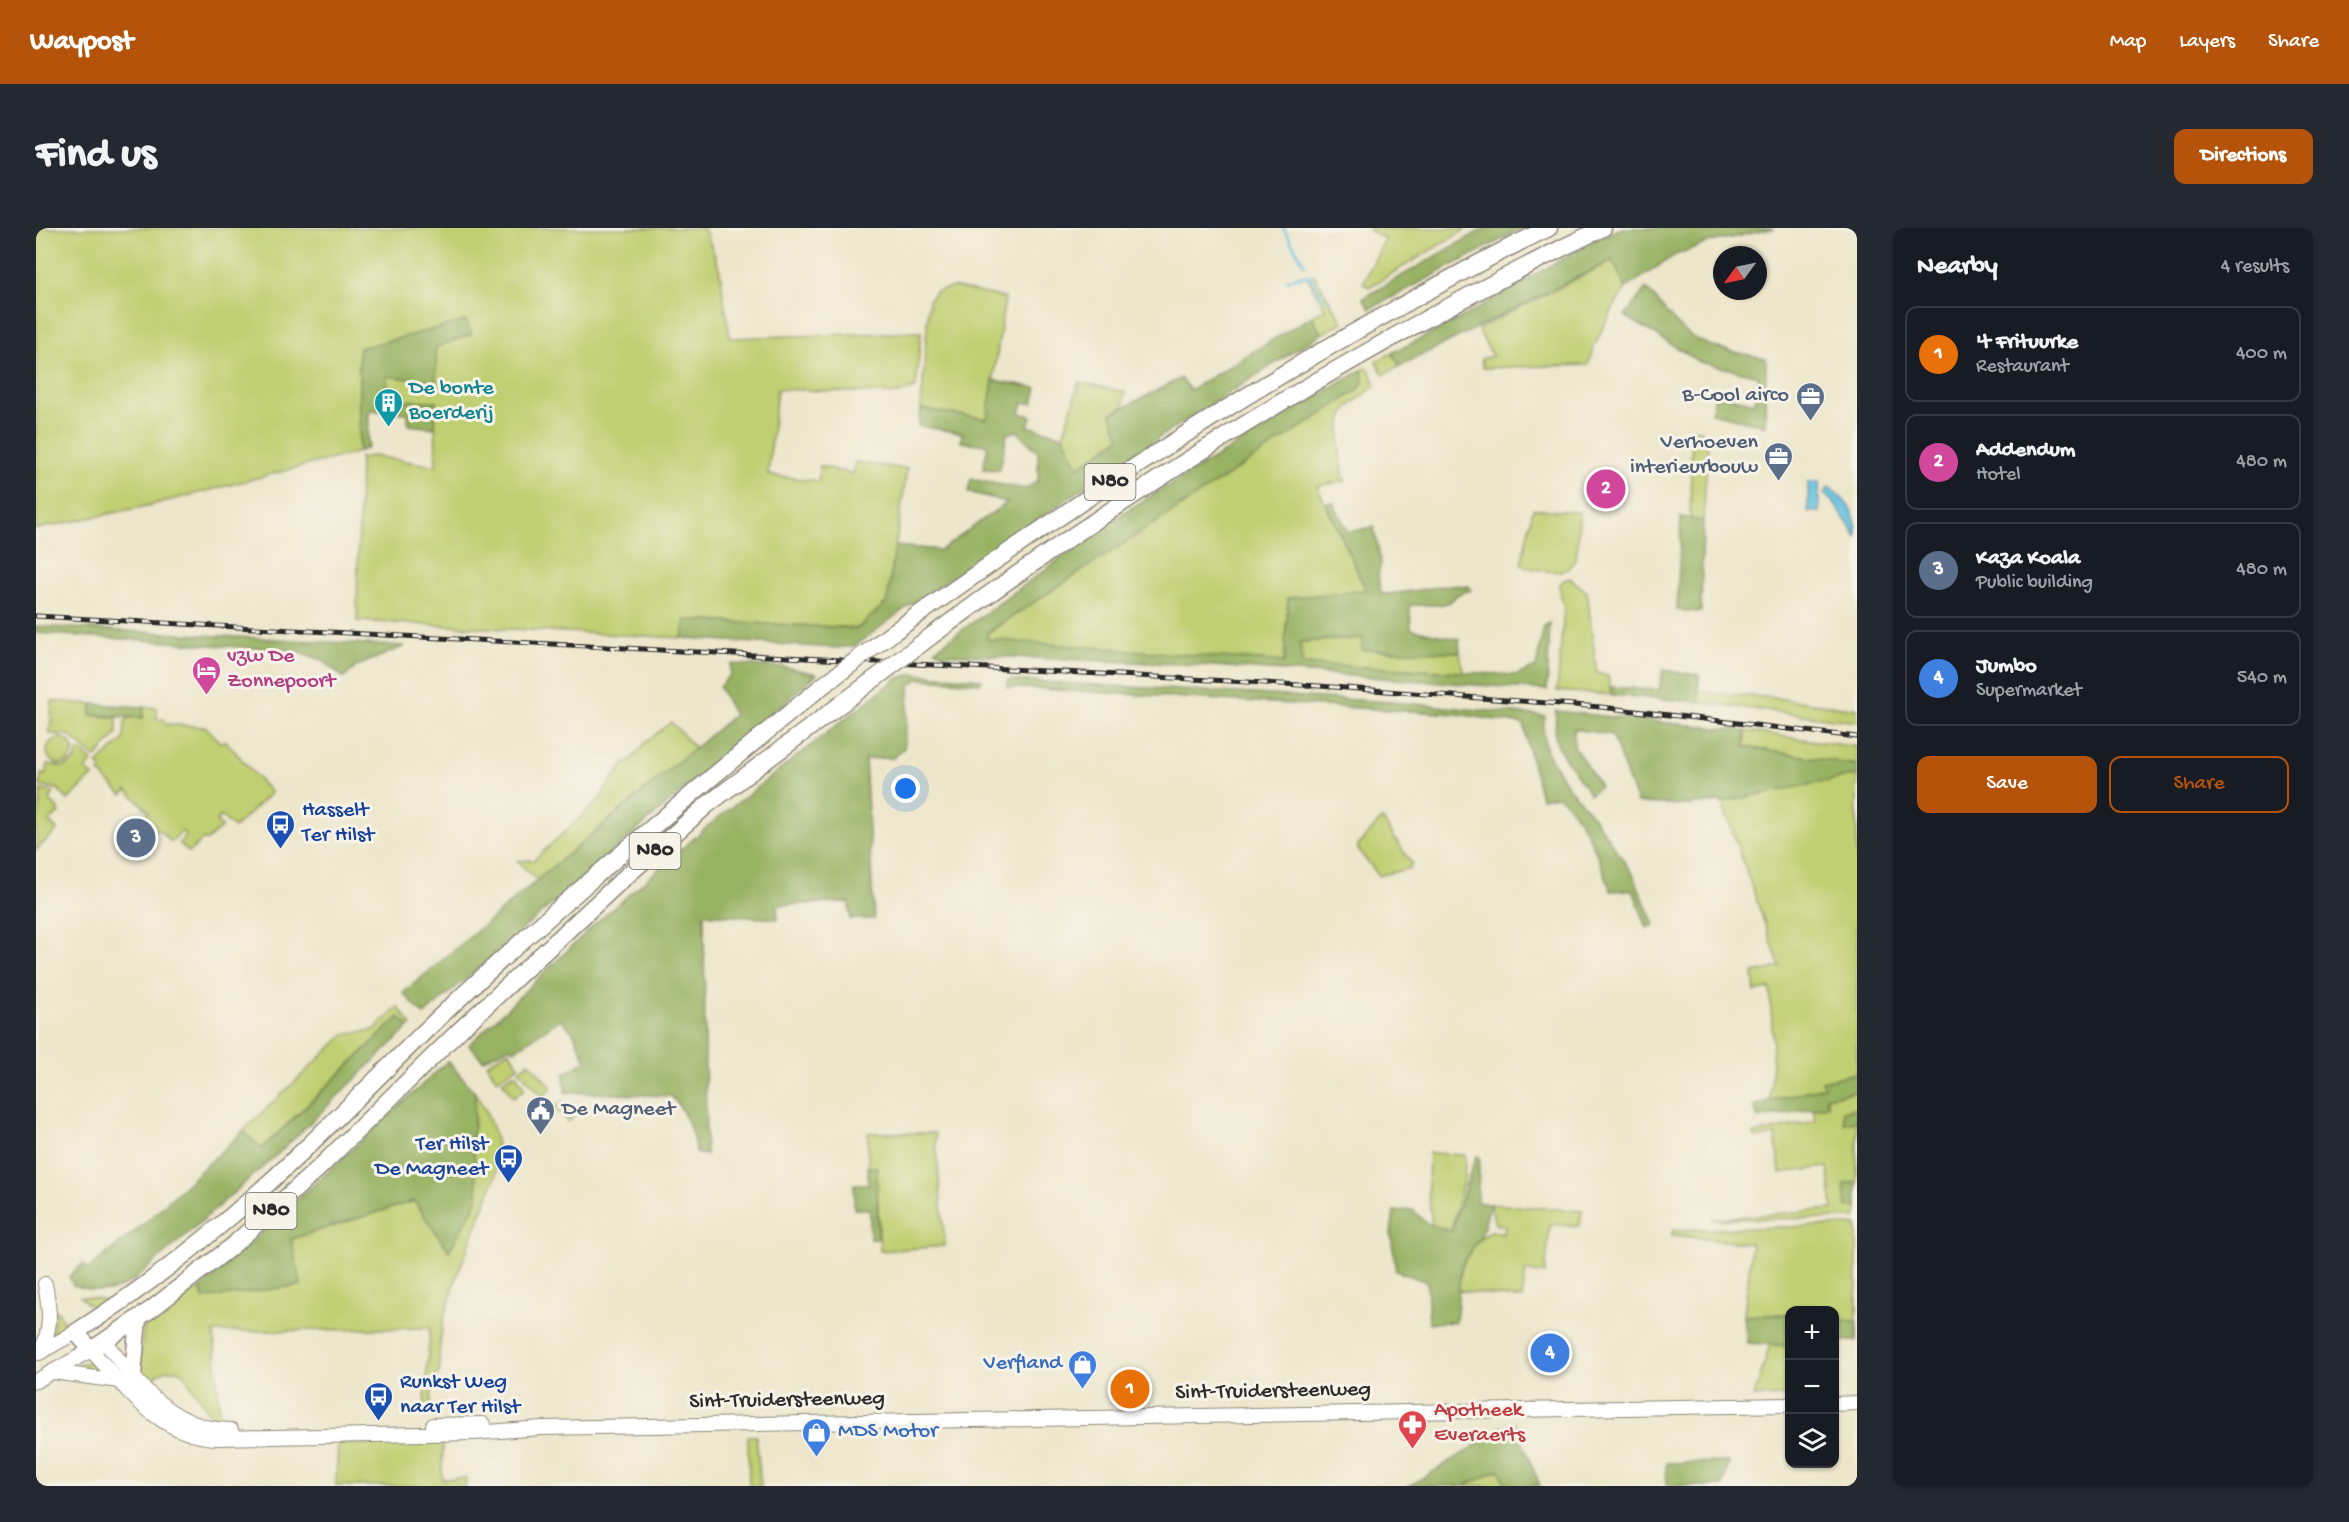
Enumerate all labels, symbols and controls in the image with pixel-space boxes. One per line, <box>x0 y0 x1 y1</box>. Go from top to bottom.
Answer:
text: Waypost <box>30 26 133 59</box>
text: Map <box>2110 30 2146 55</box>
text: Layers <box>2179 30 2235 55</box>
text: Share <box>2268 30 2319 55</box>
button: Directions <box>2174 129 2313 184</box>
text: Find us <box>36 132 156 181</box>
north arrow <box>1713 246 1767 300</box>
text: Nearby <box>1917 252 1998 283</box>
text: 4 results <box>2221 256 2289 279</box>
text: 't Frituurke <box>1976 330 2078 356</box>
text: 1 <box>1934 343 1943 366</box>
text: 400 m <box>2236 343 2287 366</box>
text: Restaurant <box>1976 356 2069 379</box>
place label: De bonte Boerderij <box>407 376 494 427</box>
office icon: B-Cool airco <box>1794 380 1826 422</box>
place label: B-Cool airco <box>1681 383 1789 409</box>
building icon: De bonte Boerderij <box>372 386 404 428</box>
place label: Verhoeven interieurbouw <box>1630 430 1759 481</box>
text: Addendum <box>1976 438 2075 464</box>
office icon: Verhoeven interieurbouw <box>1763 440 1795 482</box>
text: 2 <box>1934 451 1943 474</box>
text: 480 m <box>2236 451 2287 474</box>
road number: N80 <box>1084 464 1136 500</box>
text: Hotel <box>1976 464 2021 487</box>
pin: 2 <box>1586 466 1626 512</box>
text: Kaza Koala <box>1976 546 2080 572</box>
text: 3 <box>1933 559 1944 582</box>
text: 480 m <box>2236 559 2287 582</box>
text: Public building <box>1976 572 2093 595</box>
place label: vzw De Zonnepoort <box>227 644 337 695</box>
hotel icon: vzw De Zonnepoort <box>190 654 222 696</box>
text: Jumbo <box>1976 654 2037 680</box>
text: 4 <box>1934 667 1943 690</box>
text: 540 m <box>2237 667 2287 690</box>
text: Supermarket <box>1976 680 2082 703</box>
button: Save <box>1917 756 2097 813</box>
button: Share <box>2109 756 2289 813</box>
your location <box>891 774 920 803</box>
place label: Hasselt Ter Hilst <box>300 798 376 849</box>
bus stop icon: Hasselt Ter Hilst <box>265 808 297 850</box>
pin: 3 <box>116 816 156 860</box>
road number: N80 <box>630 833 680 869</box>
public building icon: De Magneet <box>525 1094 557 1136</box>
place label: De Magneet <box>560 1097 677 1123</box>
place label: Ter Hilst De Magneet <box>373 1132 490 1183</box>
bus stop icon: Ter Hilst De Magneet <box>493 1142 525 1184</box>
road number: N80 <box>246 1193 296 1229</box>
map controls <box>1785 1306 1839 1468</box>
button: + <box>1785 1306 1839 1360</box>
pin: 4 <box>1530 1330 1570 1376</box>
shop icon: Verfland <box>1067 1348 1099 1390</box>
place label: Verfland <box>982 1351 1064 1377</box>
button: − <box>1785 1360 1839 1414</box>
pin: 1 <box>1110 1366 1150 1412</box>
place label: Runkst Weg naar Ter Hilst <box>400 1370 522 1421</box>
street label: Sint-Truidersteenweg <box>1175 1377 1371 1407</box>
bus stop icon: Runkst Weg naar Ter Hilst <box>363 1380 395 1422</box>
street label: Sint-Truidersteenweg <box>689 1386 885 1416</box>
place label: Apotheek Everaerts <box>1434 1398 1526 1449</box>
pharmacy icon: Apotheek Everaerts <box>1397 1408 1429 1450</box>
button: layers <box>1785 1414 1839 1468</box>
shop icon: MDS Motor <box>801 1416 833 1458</box>
place label: MDS Motor <box>838 1419 940 1445</box>

